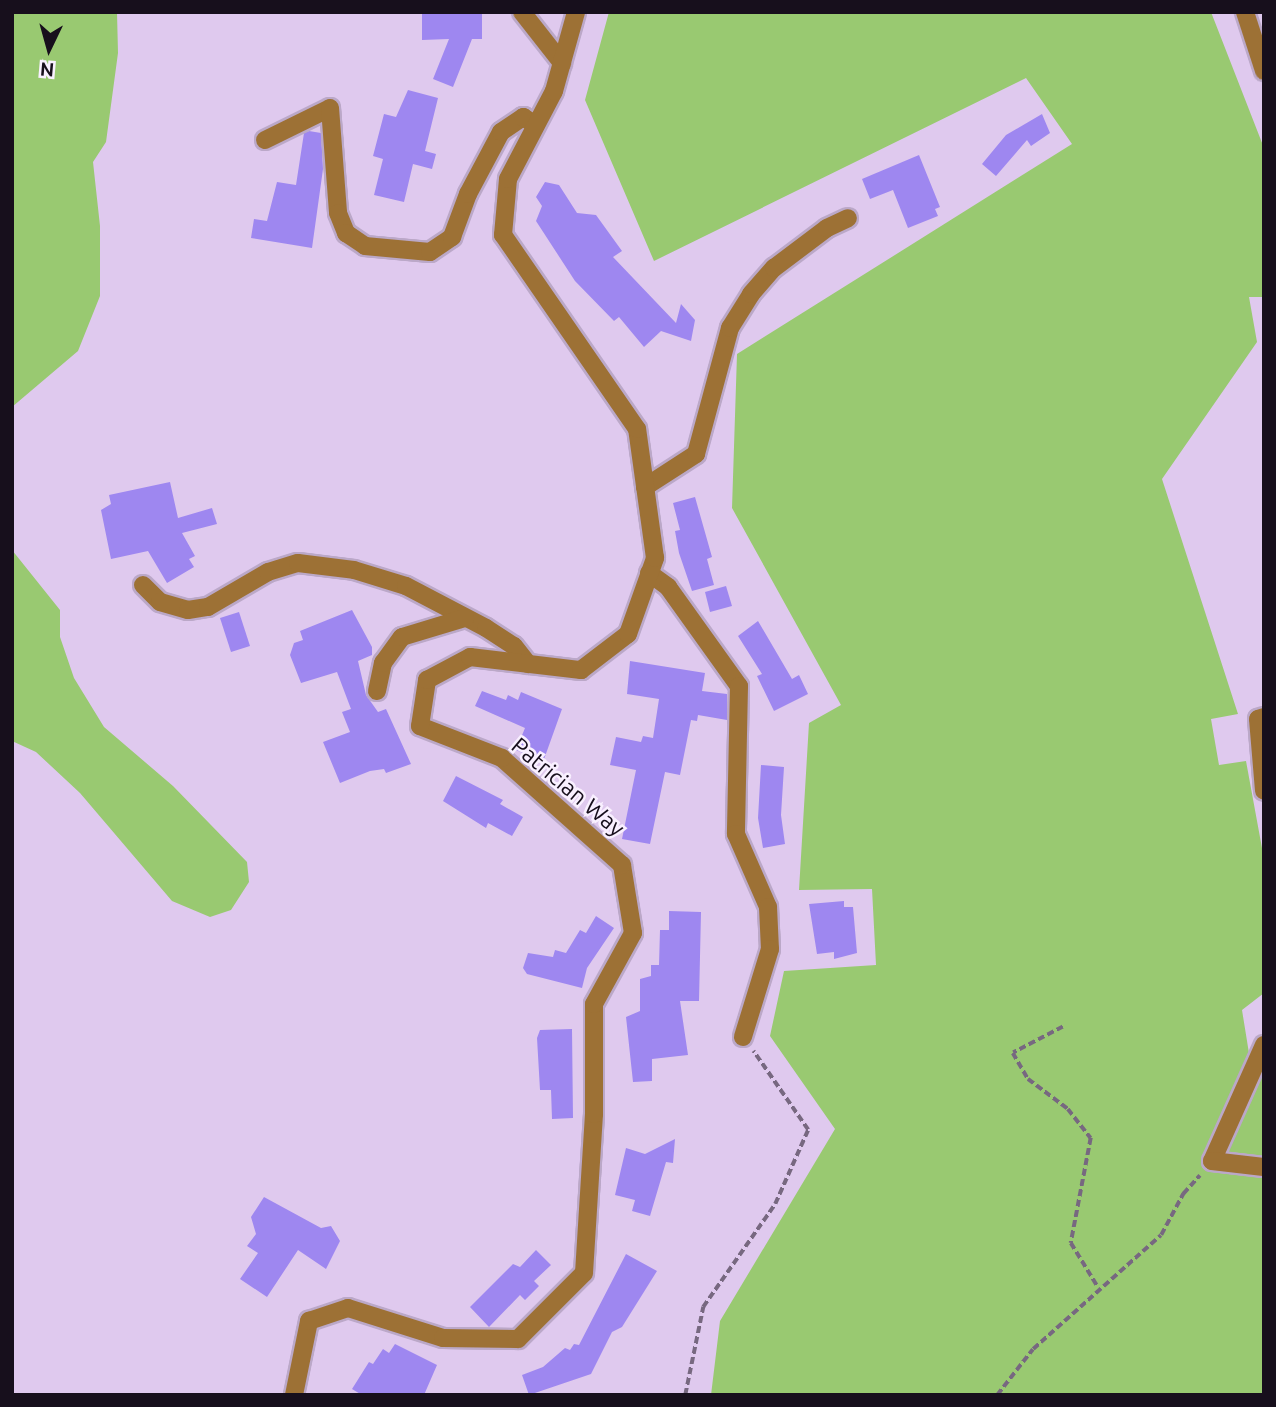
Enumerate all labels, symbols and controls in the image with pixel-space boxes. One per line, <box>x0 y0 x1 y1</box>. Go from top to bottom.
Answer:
north arrow <box>14 14 84 84</box>
text: N <box>39 58 55 81</box>
street label: Patrician Way <box>506 732 630 842</box>

